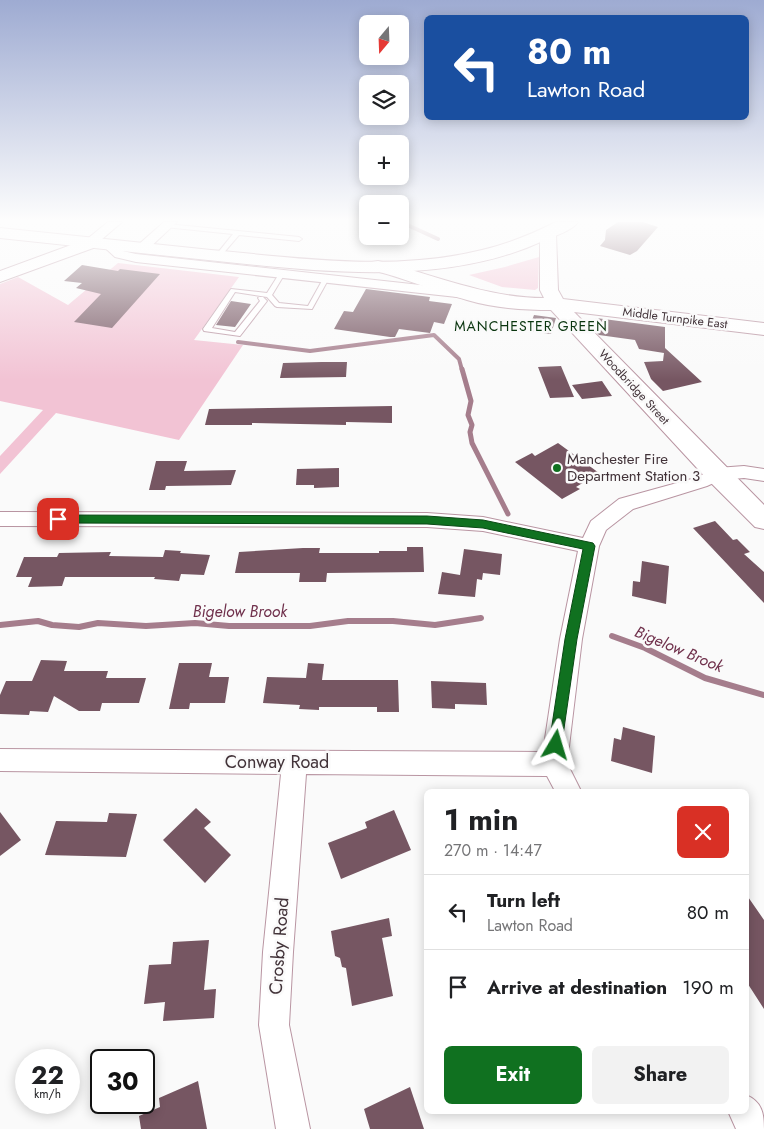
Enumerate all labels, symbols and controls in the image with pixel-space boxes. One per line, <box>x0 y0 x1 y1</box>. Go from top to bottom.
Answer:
north arrow <box>359 15 409 65</box>
map controls <box>359 15 409 245</box>
text: 80 m <box>527 27 611 77</box>
icon: left <box>444 35 509 100</box>
text: Lawton Road <box>527 73 645 105</box>
button: layers <box>359 75 409 125</box>
button: + <box>359 135 409 185</box>
button: − <box>359 195 409 245</box>
street label: Middle Turnpike East <box>622 303 728 333</box>
district label: MANCHESTER GREEN <box>454 316 608 336</box>
street label: Woodbridge Street <box>594 345 674 429</box>
place label: Manchester Fire Department Station 3 <box>567 448 700 487</box>
marker: Manchester Fire Department Station 3 <box>551 462 563 474</box>
pin <box>37 498 79 540</box>
icon: arrive <box>44 505 72 533</box>
water label: Bigelow Brook <box>193 600 288 623</box>
water label: Bigelow Brook <box>631 620 728 678</box>
position arrow <box>529 718 581 770</box>
street label: Conway Road <box>225 749 329 775</box>
text: 1 min <box>444 798 518 841</box>
button: close <box>677 806 729 858</box>
text: 270 m · 14:47 <box>444 839 542 862</box>
text: Turn left <box>487 887 560 914</box>
street label: Crosby Road <box>263 896 295 996</box>
icon: left <box>444 898 472 926</box>
text: 80 m <box>687 899 729 926</box>
text: Lawton Road <box>487 914 573 937</box>
icon: arrive <box>444 973 472 1001</box>
text: Arrive at destination <box>487 974 667 1001</box>
text: 190 m <box>682 974 734 1001</box>
button: Exit <box>444 1046 582 1104</box>
button: Share <box>592 1046 729 1104</box>
speed limit sign: 30 <box>90 1049 155 1114</box>
text: 22 <box>31 1057 64 1093</box>
text: km/h <box>34 1085 61 1103</box>

